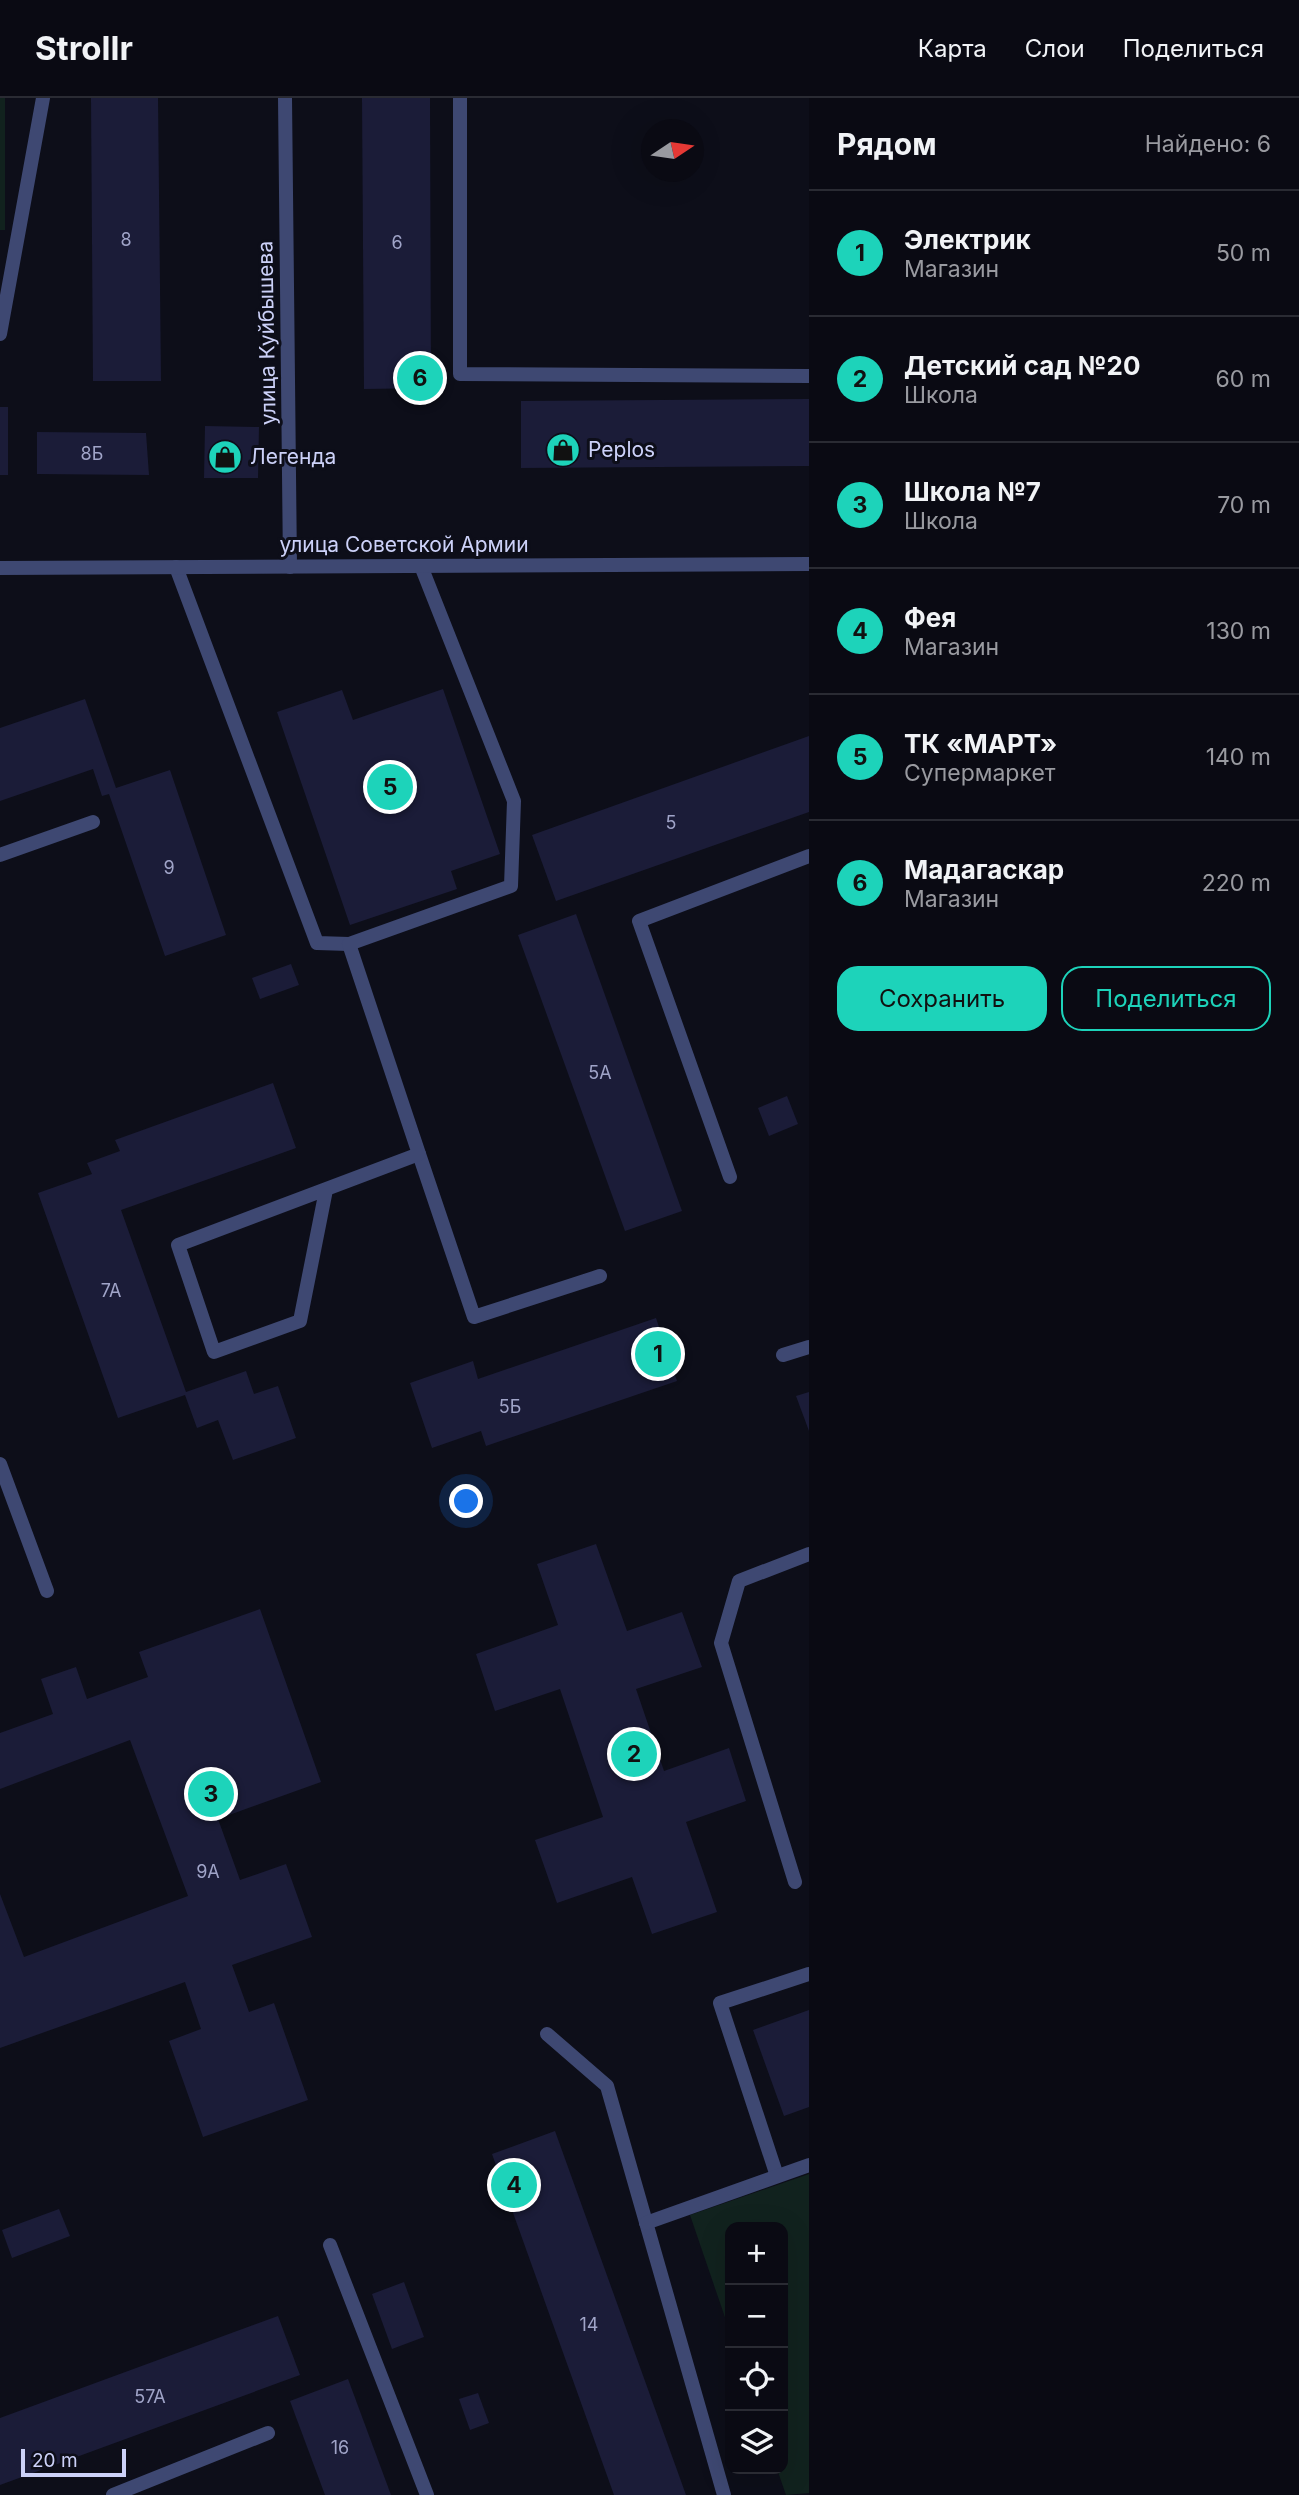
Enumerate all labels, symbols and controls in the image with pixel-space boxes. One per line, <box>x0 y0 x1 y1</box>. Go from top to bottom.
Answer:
text: Strollr <box>35 28 133 68</box>
text: Карта <box>918 34 987 63</box>
text: Слои <box>1025 34 1085 63</box>
text: Поделиться <box>1123 34 1264 63</box>
north arrow <box>641 119 704 182</box>
text: Рядом <box>837 126 937 162</box>
text: Найдено: 6 <box>1145 130 1271 158</box>
text: Электрик <box>904 224 1031 255</box>
house number: 8 <box>120 229 132 250</box>
house number: 6 <box>391 232 403 253</box>
text: 1 <box>855 239 865 267</box>
text: 50 m <box>1216 239 1271 267</box>
street label: улица Куйбышева <box>252 241 281 425</box>
text: Магазин <box>904 255 999 283</box>
text: Детский сад №20 <box>904 350 1140 381</box>
pin: 6 <box>397 352 443 404</box>
text: 2 <box>853 365 867 393</box>
text: 60 m <box>1216 365 1271 393</box>
text: Школа <box>904 381 978 409</box>
shop icon: Peplos <box>544 431 582 469</box>
place label: Peplos <box>588 437 655 462</box>
shop icon: Легенда <box>206 438 244 476</box>
house number: 8Б <box>81 443 103 464</box>
place label: Легенда <box>250 444 336 469</box>
text: Школа №7 <box>904 476 1041 507</box>
text: 3 <box>853 491 867 519</box>
text: 70 m <box>1217 491 1271 519</box>
text: Школа <box>904 507 978 535</box>
street label: улица Советской Армии <box>279 532 529 557</box>
text: Фея <box>904 602 956 633</box>
text: 4 <box>852 617 868 645</box>
text: 130 m <box>1206 617 1271 645</box>
text: Магазин <box>904 633 999 661</box>
text: ТК «МАРТ» <box>904 728 1057 759</box>
text: 5 <box>853 743 867 771</box>
text: 140 m <box>1206 743 1271 771</box>
text: Супермаркет <box>904 759 1056 787</box>
pin: 5 <box>367 761 413 813</box>
house number: 5 <box>666 812 676 833</box>
text: Мадагаскар <box>904 854 1064 885</box>
house number: 9 <box>163 857 175 878</box>
text: 6 <box>853 869 867 897</box>
text: 220 m <box>1202 869 1271 897</box>
text: Магазин <box>904 885 999 913</box>
button: Сохранить <box>837 966 1047 1031</box>
button: Поделиться <box>1061 966 1271 1031</box>
house number: 5А <box>588 1062 612 1083</box>
house number: 7А <box>101 1280 121 1301</box>
pin: 1 <box>635 1328 681 1380</box>
house number: 5Б <box>499 1396 521 1417</box>
your location <box>449 1484 483 1518</box>
pin: 2 <box>611 1728 657 1780</box>
pin: 3 <box>188 1768 234 1820</box>
house number: 9А <box>196 1861 220 1882</box>
pin: 4 <box>491 2159 537 2211</box>
map controls <box>725 2222 788 2474</box>
button: + <box>725 2222 788 2285</box>
button: − <box>725 2285 788 2348</box>
house number: 14 <box>580 2314 598 2335</box>
button: locate <box>725 2348 788 2411</box>
house number: 57А <box>134 2386 166 2407</box>
button: layers <box>725 2411 788 2474</box>
house number: 16 <box>331 2437 349 2458</box>
scale bar <box>21 2446 126 2478</box>
text: 20 m <box>32 2449 78 2472</box>

